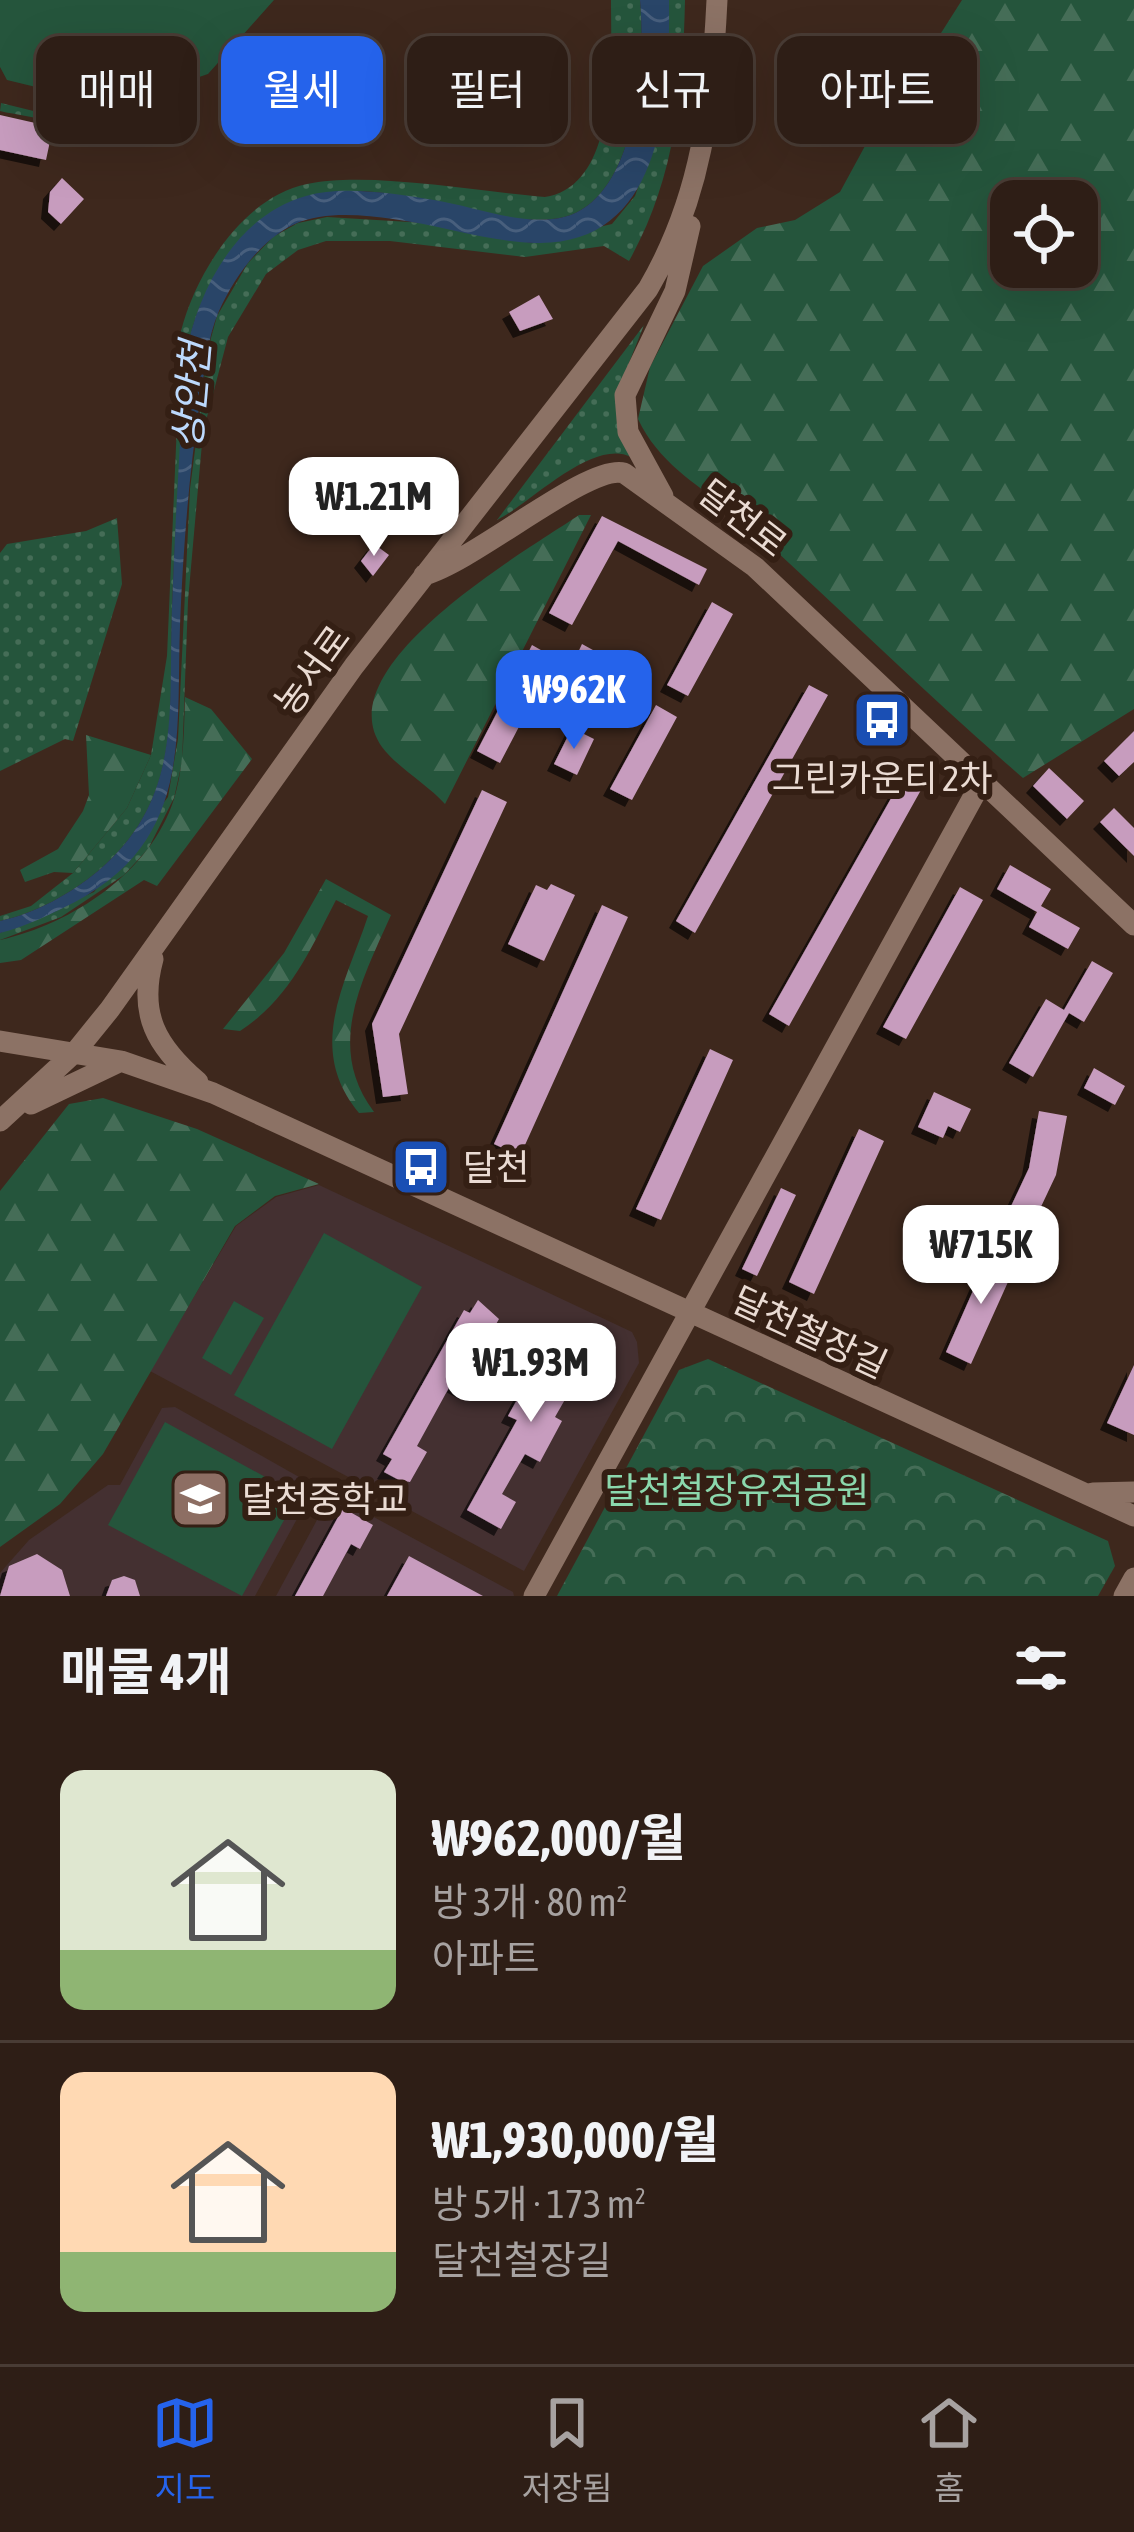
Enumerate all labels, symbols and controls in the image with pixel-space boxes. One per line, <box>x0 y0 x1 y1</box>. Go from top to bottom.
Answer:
chip: 매매 <box>36 36 197 144</box>
chip: 월세 <box>221 36 383 144</box>
chip: 필터 <box>407 36 568 144</box>
chip: 신규 <box>592 36 753 144</box>
chip: 아파트 <box>777 36 977 144</box>
map controls <box>990 180 1098 288</box>
button: locate <box>990 180 1098 288</box>
water label: 상안천 <box>164 335 218 451</box>
pin: ₩1.21M <box>276 457 472 559</box>
street label: 달천로 <box>691 471 795 565</box>
text: ₩1.21M <box>316 474 432 518</box>
street label: 농서로 <box>266 617 358 723</box>
pin: ₩962K <box>490 650 658 752</box>
text: ₩962K <box>523 667 625 711</box>
bus stop icon: 그린카운티 2차 <box>851 689 913 751</box>
place label: 그린카운티 2차 <box>772 757 992 799</box>
bus stop icon: 달천 <box>390 1136 452 1198</box>
place label: 달천 <box>463 1146 529 1188</box>
pin: ₩715K <box>897 1205 1065 1307</box>
text: ₩715K <box>930 1222 1032 1266</box>
street label: 달천철장길 <box>726 1278 894 1386</box>
pin: ₩1.93M <box>433 1323 629 1425</box>
text: ₩1.93M <box>473 1340 589 1384</box>
school or university icon: 달천중학교 <box>169 1468 231 1530</box>
park label: 달천철장유적공원 <box>605 1469 869 1511</box>
place label: 달천중학교 <box>242 1478 408 1520</box>
icon: filters <box>1008 1635 1074 1701</box>
text: 매물 4개 <box>60 1642 232 1701</box>
text: ₩962,000/월 <box>432 1808 686 1867</box>
icon: home <box>156 1818 300 1962</box>
text: 방 3개 · 80 m² <box>432 1880 627 1924</box>
text: 아파트 <box>432 1936 540 1980</box>
text: ₩1,930,000/월 <box>432 2110 719 2169</box>
icon: home <box>156 2120 300 2264</box>
text: 방 5개 · 173 m² <box>432 2182 646 2226</box>
text: 달천철장길 <box>432 2238 611 2282</box>
tab: 지도 <box>152 2390 218 2510</box>
tab: 저장됨 <box>521 2390 613 2510</box>
tab: 홈 <box>916 2390 982 2510</box>

